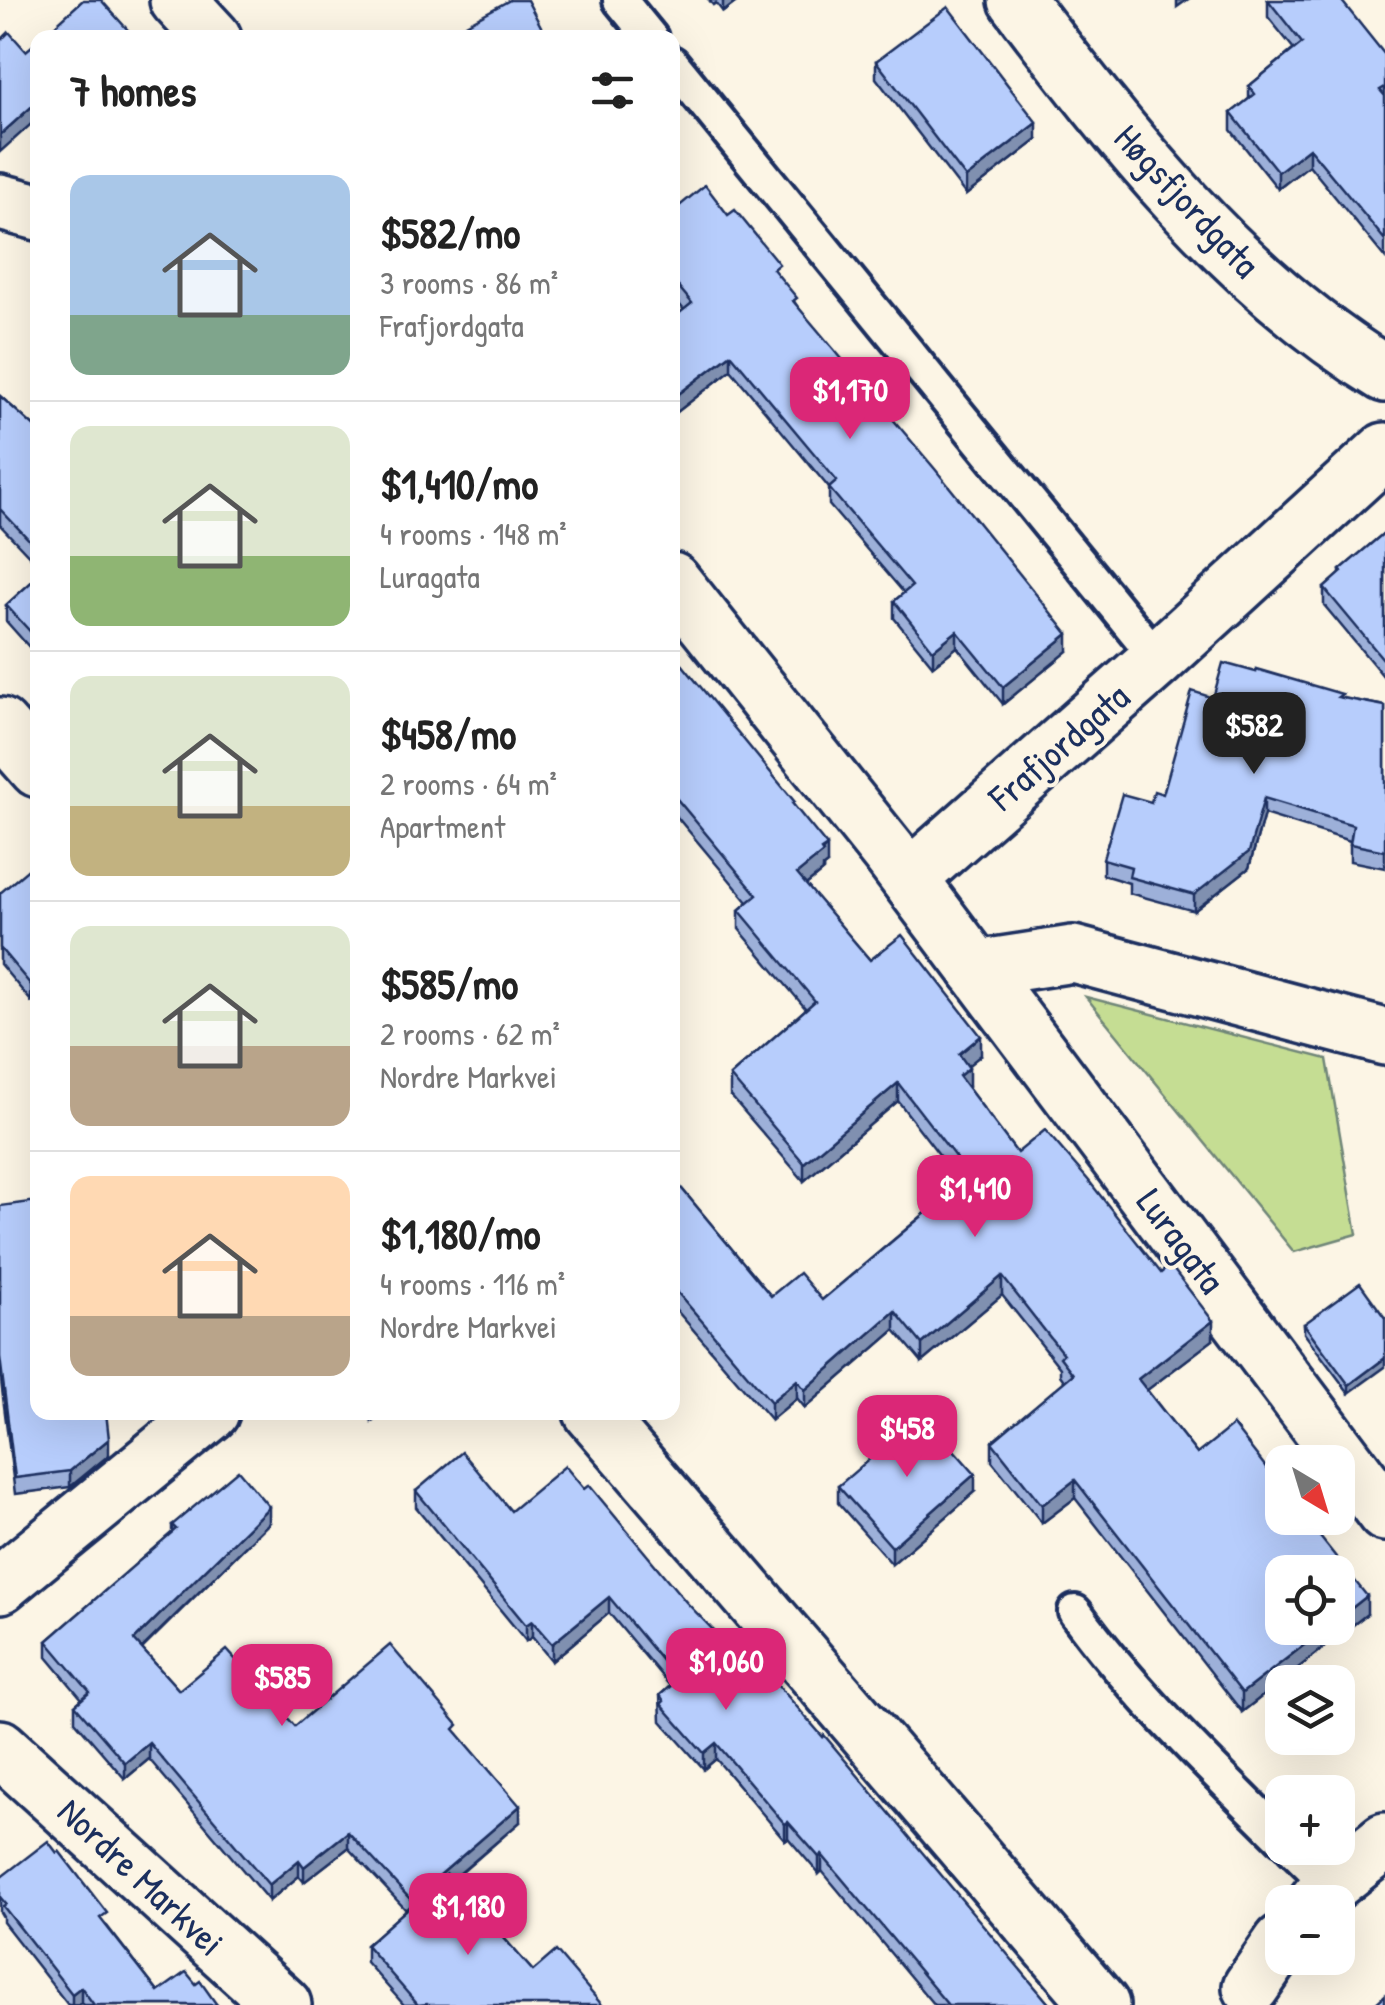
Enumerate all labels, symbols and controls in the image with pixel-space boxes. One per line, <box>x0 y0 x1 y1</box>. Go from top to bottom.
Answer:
text: 7 homes <box>70 62 196 119</box>
icon: filters <box>585 63 640 118</box>
street label: Høgsfjordgata <box>1103 112 1272 288</box>
text: $582/mo <box>380 204 520 261</box>
icon: home <box>150 215 270 335</box>
text: 3 rooms · 86 m² <box>380 261 558 304</box>
text: Frafjordgata <box>380 304 524 347</box>
pin: $1,170 <box>769 357 931 442</box>
text: $1,170 <box>812 368 888 411</box>
text: $1,410/mo <box>380 455 538 512</box>
icon: home <box>150 466 270 586</box>
text: 4 rooms · 148 m² <box>380 512 567 555</box>
text: Luragata <box>380 555 480 598</box>
street label: Frafjordgata <box>976 671 1140 823</box>
pin: $582 <box>1195 692 1313 777</box>
text: $582 <box>1225 703 1283 746</box>
text: $458/mo <box>380 705 516 762</box>
icon: home <box>150 716 270 836</box>
text: 2 rooms · 64 m² <box>380 762 557 805</box>
text: Apartment <box>380 805 505 848</box>
text: $585/mo <box>380 955 518 1012</box>
icon: home <box>150 966 270 1086</box>
text: 2 rooms · 62 m² <box>380 1012 560 1055</box>
text: Nordre Markvei <box>380 1055 557 1098</box>
pin: $1,410 <box>894 1155 1056 1240</box>
text: $1,410 <box>939 1166 1011 1209</box>
street label: Luragata <box>1125 1177 1238 1304</box>
text: $1,180/mo <box>380 1205 541 1262</box>
icon: home <box>150 1216 270 1336</box>
text: 4 rooms · 116 m² <box>380 1262 565 1305</box>
text: Nordre Markvei <box>380 1305 557 1348</box>
pin: $458 <box>848 1395 966 1480</box>
text: $458 <box>879 1406 935 1449</box>
north arrow <box>1265 1445 1355 1535</box>
map controls <box>1265 1445 1355 1975</box>
button: locate <box>1265 1555 1355 1645</box>
pin: $1,060 <box>645 1628 807 1713</box>
text: $1,060 <box>688 1639 764 1682</box>
pin: $585 <box>223 1644 341 1729</box>
text: $585 <box>253 1655 311 1698</box>
button: layers <box>1265 1665 1355 1755</box>
button: + <box>1265 1775 1355 1865</box>
street label: Nordre Markvei <box>47 1786 236 1967</box>
pin: $1,180 <box>387 1873 549 1958</box>
text: $1,180 <box>431 1884 505 1927</box>
button: − <box>1265 1885 1355 1975</box>

